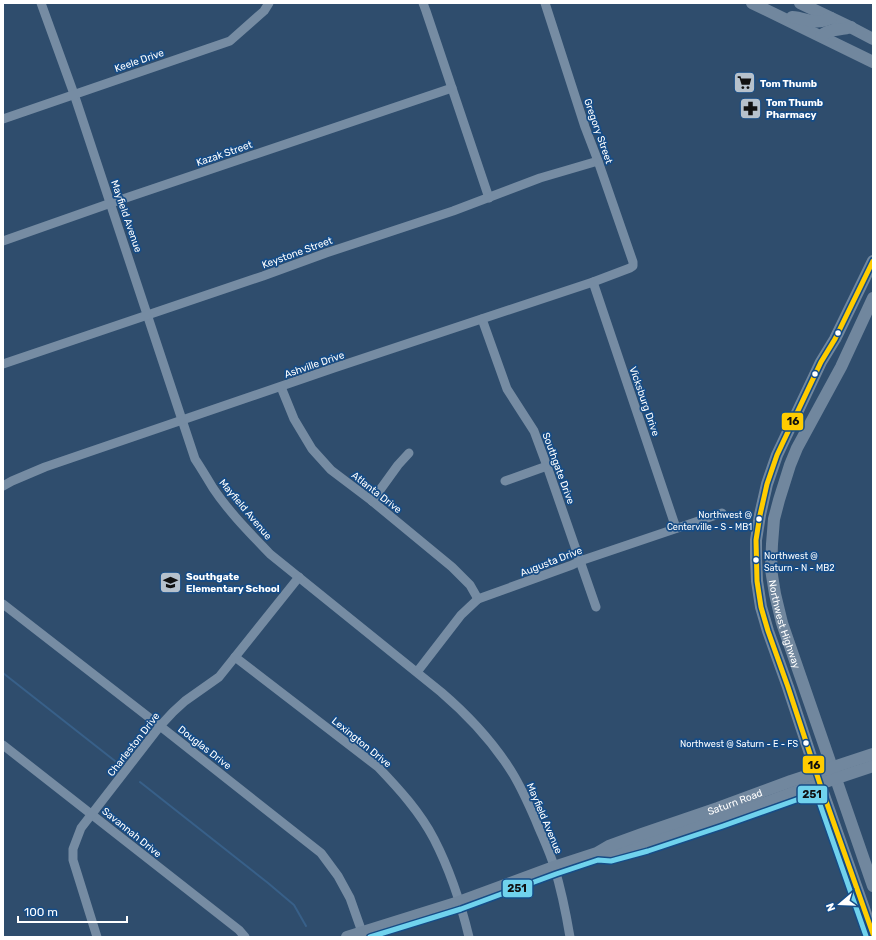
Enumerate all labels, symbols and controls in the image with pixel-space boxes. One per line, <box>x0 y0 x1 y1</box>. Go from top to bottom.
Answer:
street label: Keele Drive <box>113 47 166 75</box>
supermarket icon: Tom Thumb <box>732 70 758 96</box>
place label: Tom Thumb <box>760 78 817 90</box>
pharmacy icon: Tom Thumb Pharmacy <box>738 95 764 121</box>
street label: Gregory Street <box>581 97 615 166</box>
place label: Tom Thumb Pharmacy <box>766 97 823 121</box>
street label: Kazak Street <box>195 139 254 169</box>
street label: Mayfield Avenue <box>108 179 144 254</box>
street label: Keystone Street <box>260 235 334 271</box>
unlabelled marker <box>833 328 843 338</box>
street label: Ashville Drive <box>283 349 346 381</box>
street label: Vicksburg Drive <box>627 365 662 438</box>
unlabelled marker <box>810 369 820 379</box>
line badge: 16 <box>781 412 804 431</box>
text: 16 <box>787 415 799 428</box>
street label: Southgate Drive <box>540 431 577 506</box>
street label: Atlanta Drive <box>349 470 404 516</box>
street label: Mayfield Avenue <box>216 477 274 543</box>
place label: Northwest @ Centerville - S - MB1 <box>667 510 752 532</box>
marker: Northwest @ Centerville - S - MB1 <box>754 514 764 524</box>
street label: Augusta Drive <box>519 544 585 579</box>
place label: Northwest @ Saturn - N - MB2 <box>764 551 835 573</box>
marker: Northwest @ Saturn - N - MB2 <box>751 555 761 565</box>
school or university icon: Southgate Elementary School <box>157 569 183 595</box>
place label: Southgate Elementary School <box>186 571 280 595</box>
street label: Northwest Highway <box>766 579 802 671</box>
street label: Charleston Drive <box>105 710 163 779</box>
street label: Lexington Drive <box>329 715 394 771</box>
street label: Douglas Drive <box>175 723 234 773</box>
marker: Northwest @ Saturn - E - FS <box>801 738 811 748</box>
place label: Northwest @ Saturn - E - FS <box>680 739 798 749</box>
line badge: 16 <box>802 755 825 774</box>
text: 16 <box>808 759 820 772</box>
street label: Mayfield Avenue <box>524 781 565 856</box>
line badge: 251 <box>797 785 828 804</box>
street label: Saturn Road <box>706 787 764 818</box>
text: 251 <box>802 788 822 801</box>
street label: Savannah Drive <box>99 805 164 861</box>
line badge: 251 <box>502 879 533 898</box>
text: 251 <box>507 882 527 895</box>
north arrow <box>820 884 860 924</box>
scale bar <box>18 898 127 924</box>
text: N <box>824 901 838 913</box>
text: 100 m <box>24 905 58 919</box>

